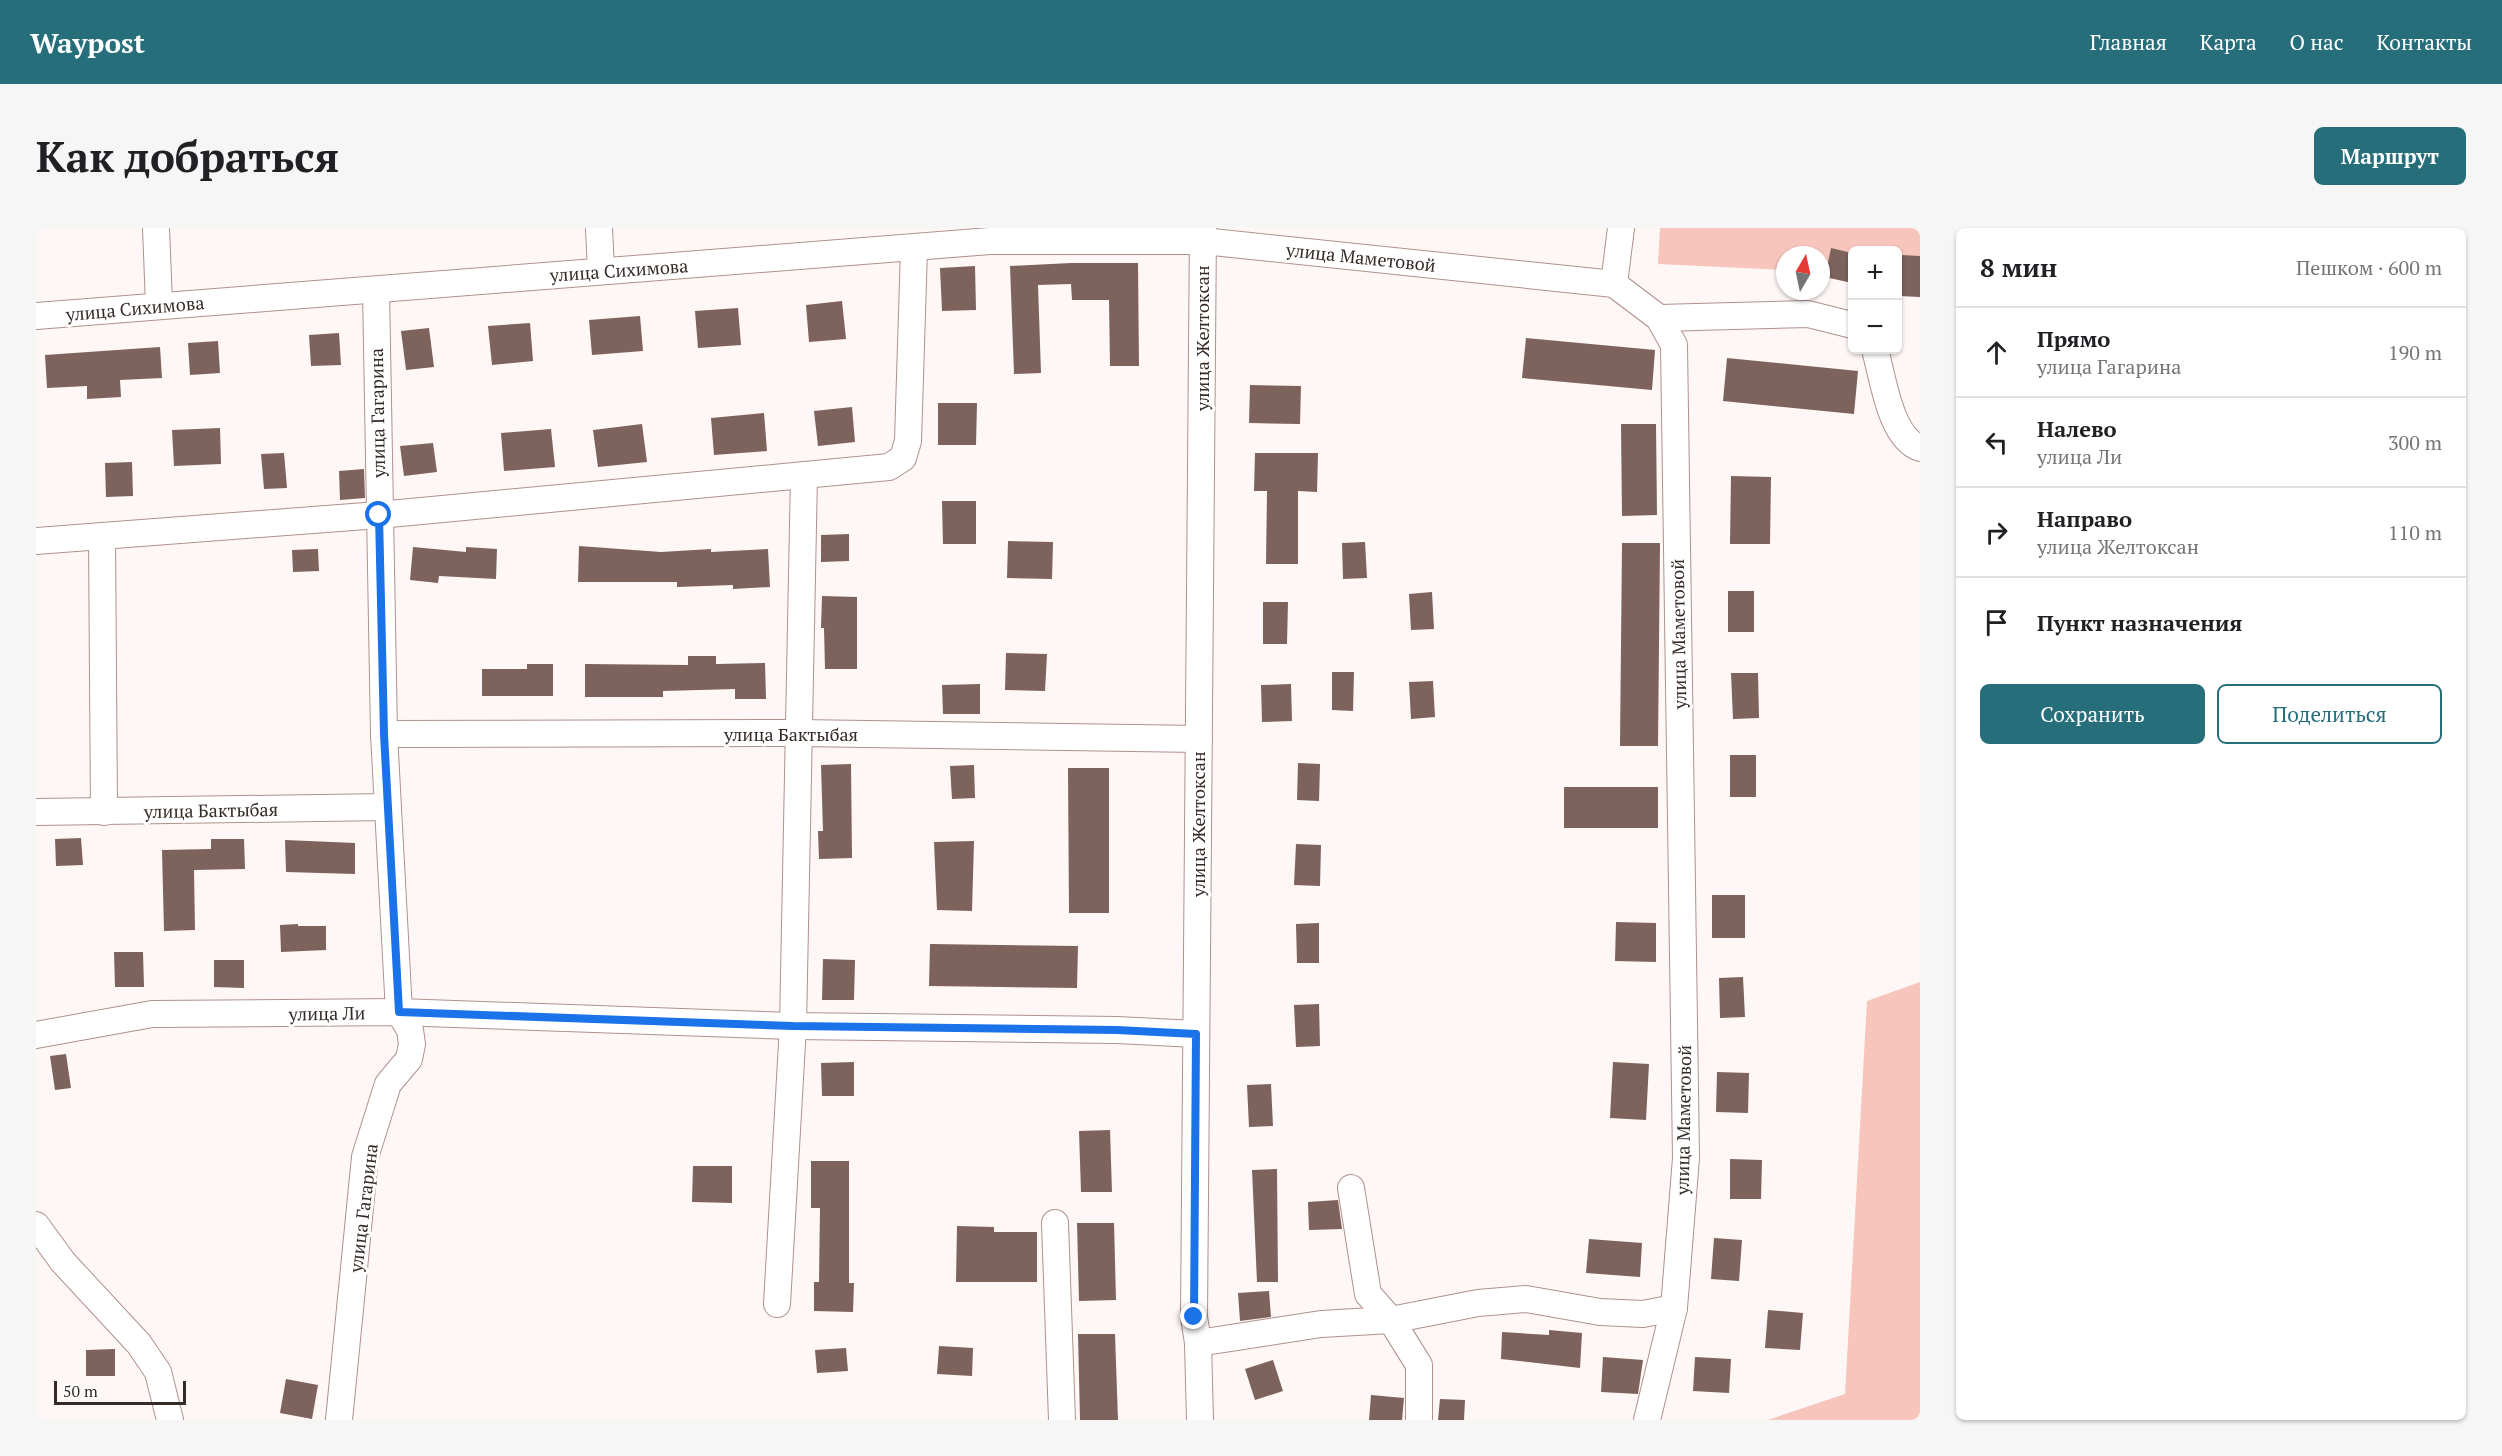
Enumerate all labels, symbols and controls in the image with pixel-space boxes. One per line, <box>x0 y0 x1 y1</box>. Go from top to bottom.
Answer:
text: Waypost <box>30 24 145 61</box>
text: Главная <box>2090 28 2167 56</box>
text: Карта <box>2200 28 2257 56</box>
text: О нас <box>2290 28 2343 56</box>
text: Контакты <box>2376 28 2472 56</box>
button: Маршрут <box>2314 127 2466 185</box>
text: Как добраться <box>36 128 339 184</box>
street label: улица Маметовой <box>1284 237 1437 277</box>
north arrow <box>1776 246 1830 300</box>
map controls <box>1848 246 1902 354</box>
button: + <box>1848 246 1902 300</box>
text: 8 мин <box>1980 250 2057 284</box>
street label: улица Сихимова <box>548 253 689 287</box>
text: Пешком · 600 m <box>2296 254 2442 281</box>
street label: улица Желтоксан <box>1190 265 1214 412</box>
street label: улица Сихимова <box>64 290 205 326</box>
button: − <box>1848 300 1902 354</box>
text: Прямо <box>2037 324 2110 353</box>
icon: ahead <box>1980 336 2013 369</box>
text: 190 m <box>2388 339 2442 366</box>
street label: улица Гагарина <box>364 348 390 479</box>
text: улица Гагарина <box>2037 353 2181 380</box>
text: Налево <box>2037 414 2117 443</box>
icon: left <box>1980 426 2013 459</box>
text: 300 m <box>2388 429 2442 456</box>
text: улица Ли <box>2037 443 2122 470</box>
route start <box>365 501 391 527</box>
text: Направо <box>2037 504 2132 533</box>
icon: right <box>1980 516 2013 549</box>
text: 110 m <box>2388 519 2442 546</box>
text: улица Желтоксан <box>2037 533 2199 560</box>
street label: улица Маметовой <box>1665 559 1691 710</box>
icon: arrive <box>1980 606 2013 639</box>
text: Пункт назначения <box>2037 608 2242 637</box>
button: Сохранить <box>1980 684 2205 744</box>
button: Поделиться <box>2217 684 2442 744</box>
street label: улица Бактыбая <box>723 722 858 746</box>
street label: улица Желтоксан <box>1186 751 1210 898</box>
street label: улица Бактыбая <box>143 797 278 823</box>
street label: улица Ли <box>287 1000 366 1026</box>
street label: улица Маметовой <box>1670 1045 1696 1196</box>
street label: улица Гагарина <box>343 1142 383 1275</box>
route end <box>1180 1303 1206 1329</box>
scale bar <box>54 1378 186 1406</box>
text: 50 m <box>63 1380 98 1402</box>

